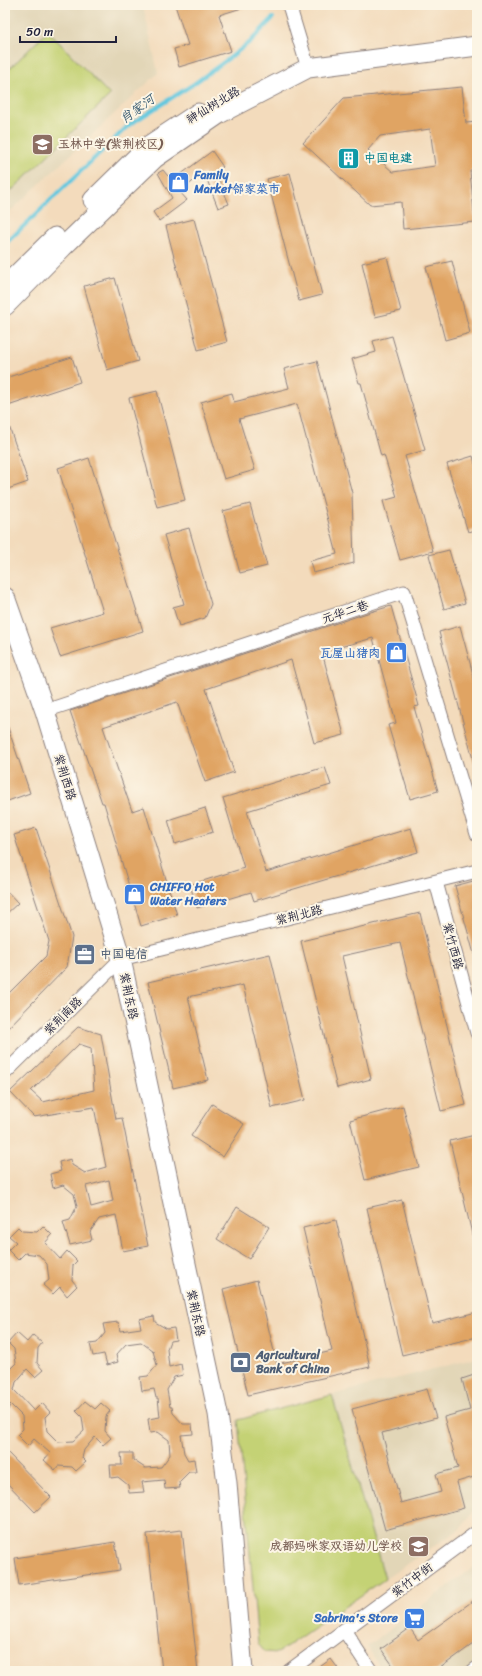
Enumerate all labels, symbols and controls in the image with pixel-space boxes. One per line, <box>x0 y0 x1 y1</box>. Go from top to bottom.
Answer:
scale bar <box>20 18 116 44</box>
text: 50 m <box>26 21 53 43</box>
street label: 神仙树北路 <box>182 80 244 130</box>
water label: 肖家河 <box>114 87 161 130</box>
school or university icon: 玉林中学(紫荆校区) <box>30 131 56 157</box>
place label: 玉林中学(紫荆校区) <box>58 133 163 155</box>
building icon: 中国电建 <box>335 145 361 171</box>
place label: 中国电建 <box>364 147 412 169</box>
place label: Family Market邻家菜市 <box>193 164 280 200</box>
shop icon: Family Market邻家菜市 <box>165 169 191 195</box>
street label: 元华二巷 <box>319 594 371 630</box>
shop icon: 瓦屋山猪肉 <box>383 640 409 666</box>
place label: 瓦屋山猪肉 <box>320 642 380 664</box>
street label: 紫荆西路 <box>47 751 83 803</box>
place label: CHIFFO Hot Water Heaters <box>149 876 227 912</box>
shop icon: CHIFFO Hot Water Heaters <box>121 881 147 907</box>
street label: 紫荆北路 <box>273 899 325 931</box>
street label: 紫竹西路 <box>436 920 470 972</box>
office icon: 中国电信 <box>71 941 97 967</box>
place label: 中国电信 <box>100 943 148 965</box>
street label: 紫荆东路 <box>113 970 145 1022</box>
street label: 紫荆南路 <box>38 991 88 1041</box>
street label: 紫荆东路 <box>180 1287 212 1339</box>
place label: Agricultural Bank of China <box>255 1344 330 1380</box>
bank icon: Agricultural Bank of China <box>228 1349 254 1375</box>
school or university icon: 成都妈咪家双语幼儿学校 <box>405 1533 431 1559</box>
place label: 成都妈咪家双语幼儿学校 <box>270 1535 402 1557</box>
street label: 紫竹中街 <box>386 1557 438 1603</box>
supermarket icon: Sabrina's Store <box>401 1605 427 1631</box>
place label: Sabrina's Store <box>313 1607 399 1629</box>

